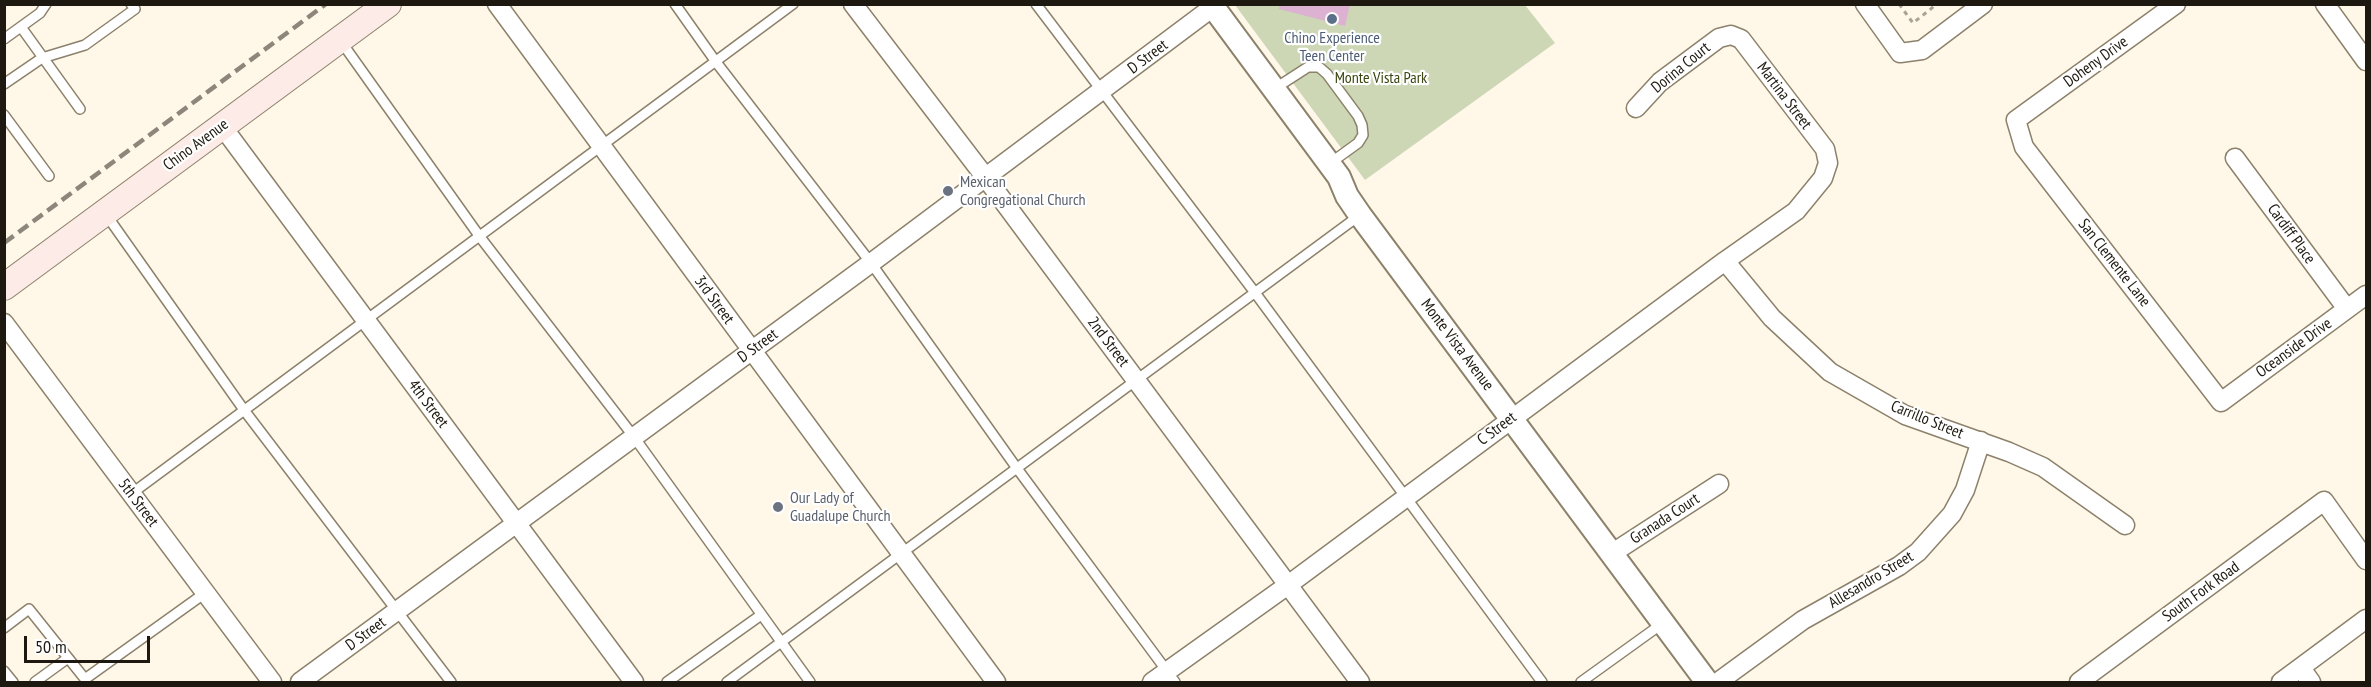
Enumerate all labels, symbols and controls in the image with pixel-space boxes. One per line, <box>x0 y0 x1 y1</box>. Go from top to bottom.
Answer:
marker: Chino Experience Teen Center <box>1325 12 1339 26</box>
place label: Chino Experience Teen Center <box>1284 28 1380 66</box>
street label: Doheny Drive <box>2060 32 2132 92</box>
street label: D Street <box>1124 36 1172 78</box>
street label: Dorina Court <box>1648 39 1714 97</box>
street label: Martina Street <box>1753 59 1815 133</box>
park label: Monte Vista Park <box>1335 68 1427 88</box>
street label: Chino Avenue <box>160 115 232 175</box>
place label: Mexican Congregational Church <box>960 172 1086 210</box>
marker: Mexican Congregational Church <box>941 184 955 198</box>
street label: Cardiff Place <box>2263 200 2319 268</box>
street label: San Clemente Lane <box>2074 215 2154 311</box>
street label: 3rd Street <box>690 272 738 328</box>
street label: Monte Vista Avenue <box>1416 296 1498 394</box>
street label: 2nd Street <box>1083 313 1133 371</box>
street label: Oceanside Drive <box>2252 314 2336 382</box>
street label: D Street <box>734 325 782 367</box>
street label: 4th Street <box>404 376 452 432</box>
street label: Carrillo Street <box>1888 397 1966 443</box>
street label: C Street <box>1474 408 1520 450</box>
street label: 5th Street <box>114 475 162 531</box>
place label: Our Lady of Guadalupe Church <box>790 488 891 526</box>
street label: Granada Court <box>1627 490 1703 548</box>
marker: Our Lady of Guadalupe Church <box>771 500 785 514</box>
street label: Allesandro Street <box>1825 547 1917 613</box>
street label: South Fork Road <box>2159 558 2243 626</box>
street label: D Street <box>342 613 390 655</box>
scale bar <box>27 624 153 662</box>
text: 50 m <box>35 635 67 658</box>

